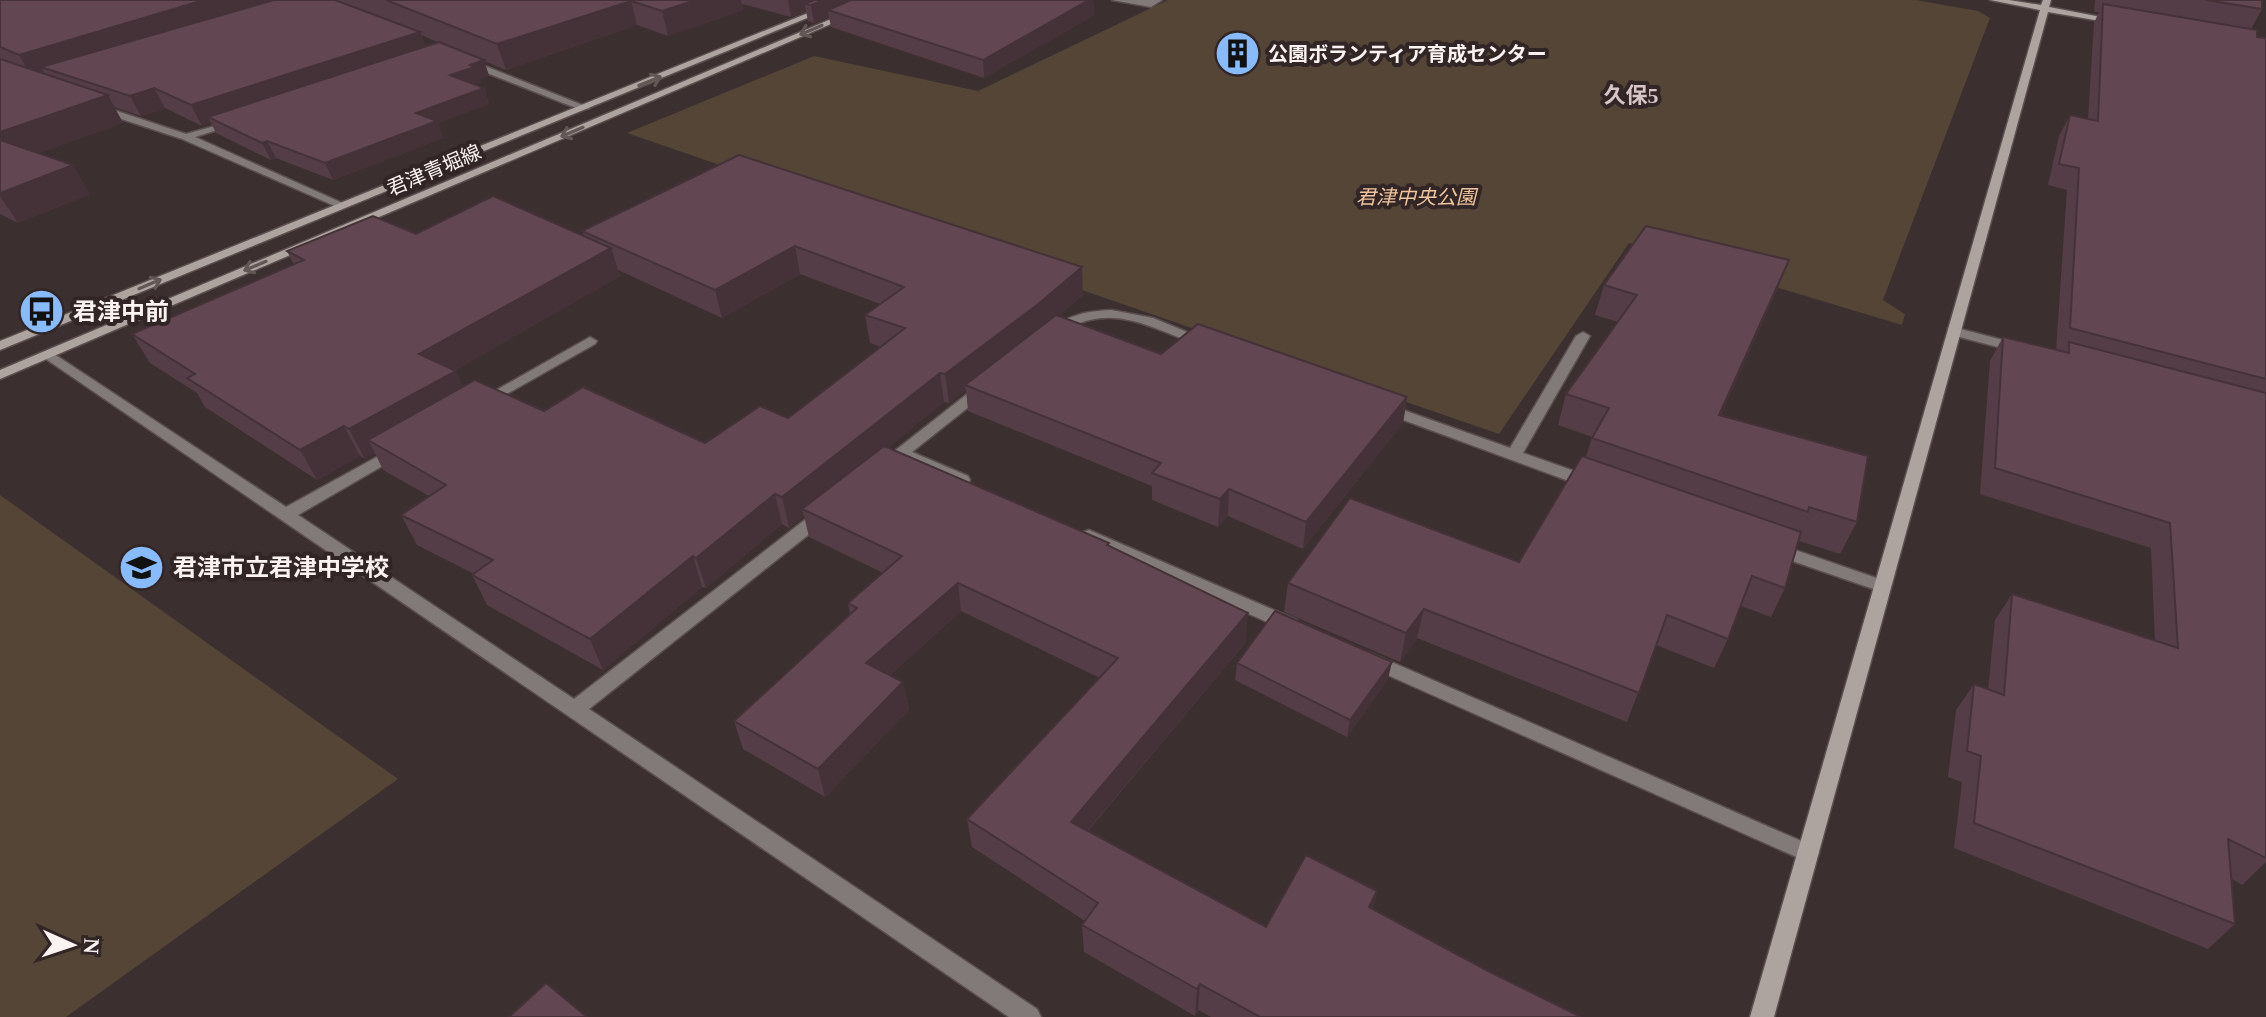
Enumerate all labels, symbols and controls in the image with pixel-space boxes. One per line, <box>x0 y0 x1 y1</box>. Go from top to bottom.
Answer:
one-way arrow <box>799 24 824 39</box>
building icon: 公園ボランティア育成センター <box>1213 30 1261 78</box>
place label: 公園ボランティア育成センター <box>1268 43 1547 65</box>
one-way arrow <box>637 73 662 87</box>
district label: 久保5 <box>1603 83 1659 108</box>
one-way arrow <box>560 125 585 140</box>
street label: 君津青堀線 <box>384 140 484 200</box>
park label: 君津中央公園 <box>1356 186 1479 208</box>
one-way arrow <box>243 259 268 274</box>
one-way arrow <box>137 275 162 290</box>
bus stop icon: 君津中前 <box>18 288 66 336</box>
place label: 君津中前 <box>73 299 169 325</box>
school or university icon: 君津市立君津中学校 <box>118 544 166 592</box>
place label: 君津市立君津中学校 <box>173 555 389 581</box>
north arrow <box>32 905 112 985</box>
text: N <box>79 937 104 955</box>

